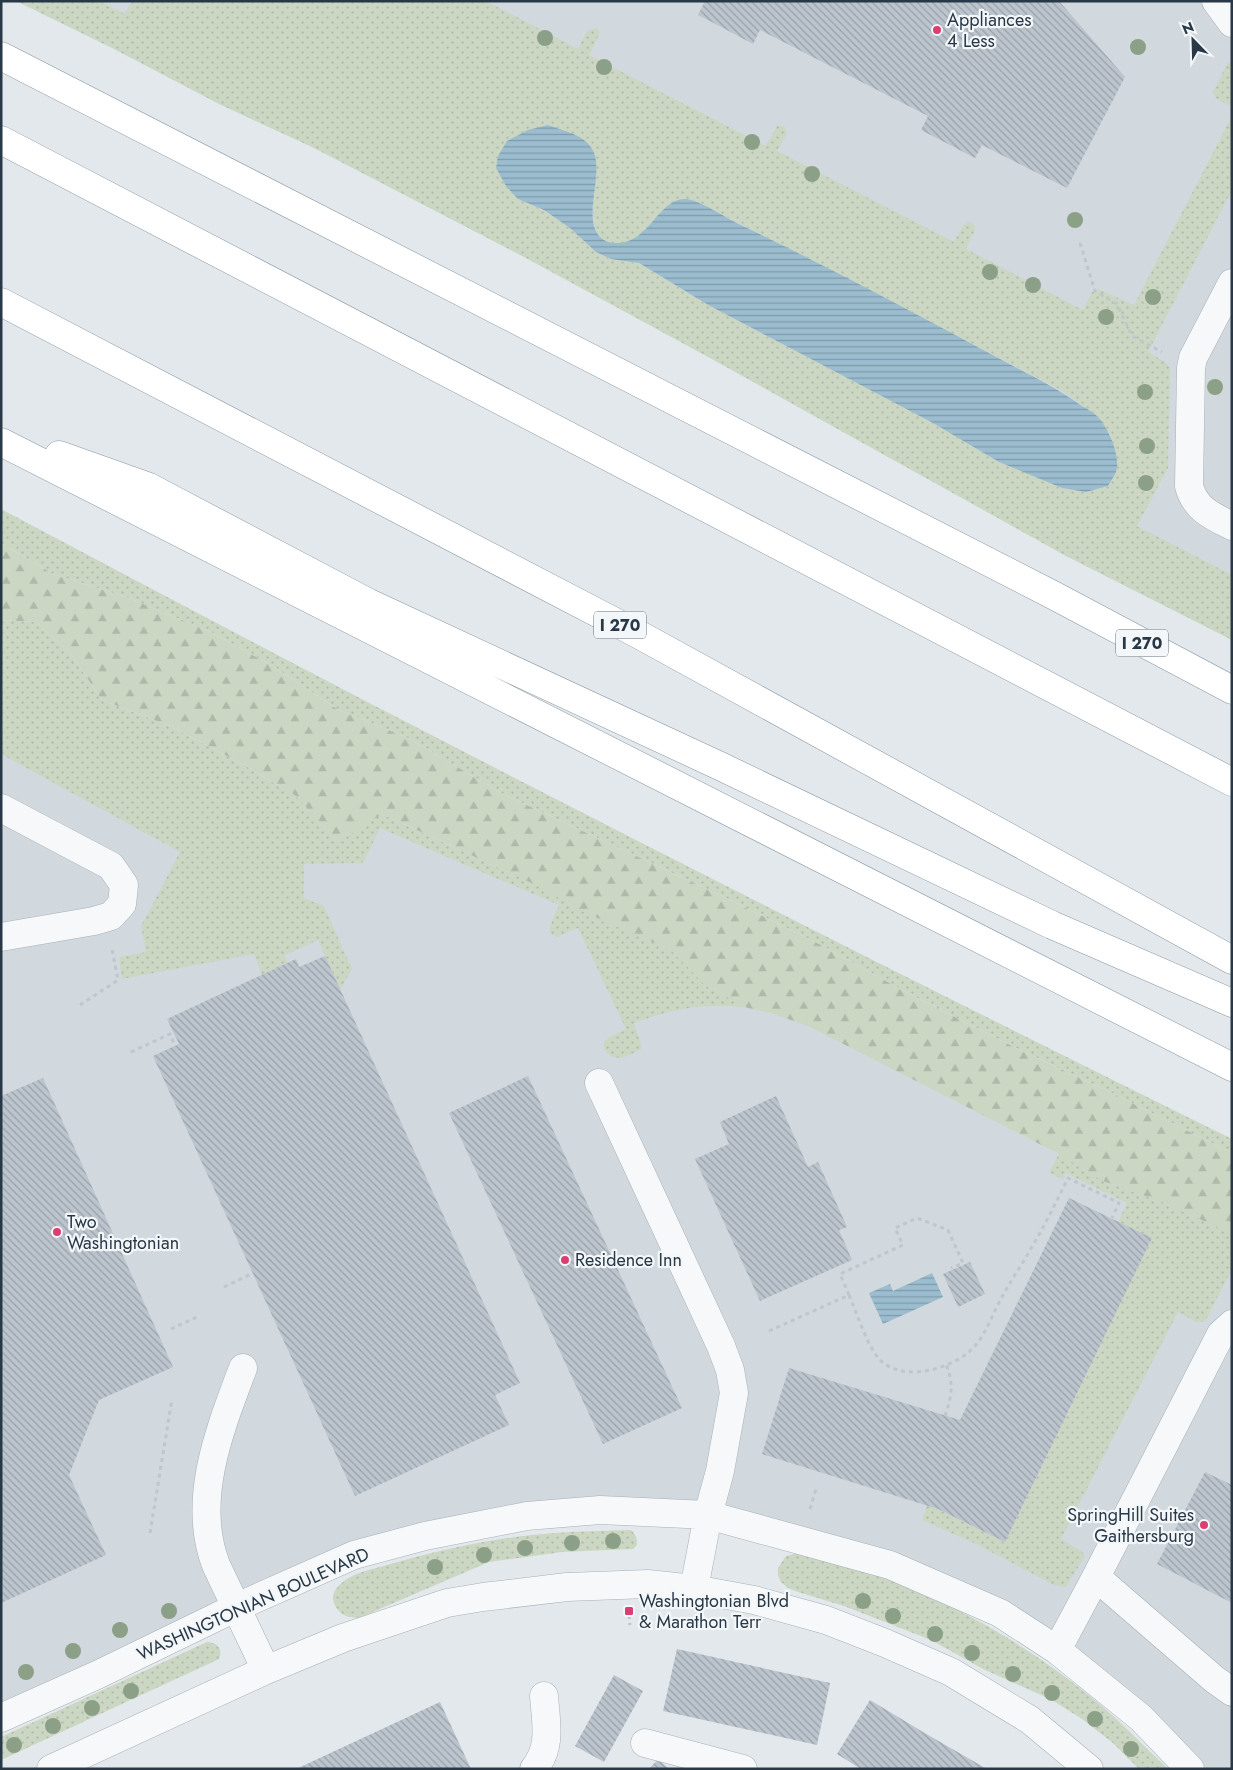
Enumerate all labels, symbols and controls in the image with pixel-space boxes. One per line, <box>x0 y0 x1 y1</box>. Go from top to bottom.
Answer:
place label: Appliances 4 Less <box>947 7 1031 54</box>
north arrow <box>1168 15 1218 65</box>
text: N <box>1179 17 1197 39</box>
marker: Appliances 4 Less <box>931 24 943 36</box>
road number: I 270 <box>594 612 646 638</box>
road number: I 270 <box>1116 630 1168 656</box>
place label: Two Washingtonian <box>67 1209 179 1256</box>
marker: Two Washingtonian <box>51 1226 63 1238</box>
place label: Residence Inn <box>575 1247 682 1273</box>
marker: Residence Inn <box>559 1254 571 1266</box>
place label: SpringHill Suites Gaithersburg <box>1067 1502 1194 1549</box>
marker: SpringHill Suites Gaithersburg <box>1198 1519 1210 1531</box>
street label: WASHINGTONIAN BOULEVARD <box>133 1541 373 1667</box>
place label: Washingtonian Blvd & Marathon Terr <box>639 1588 789 1635</box>
marker: Washingtonian Blvd & Marathon Terr <box>623 1605 635 1617</box>

